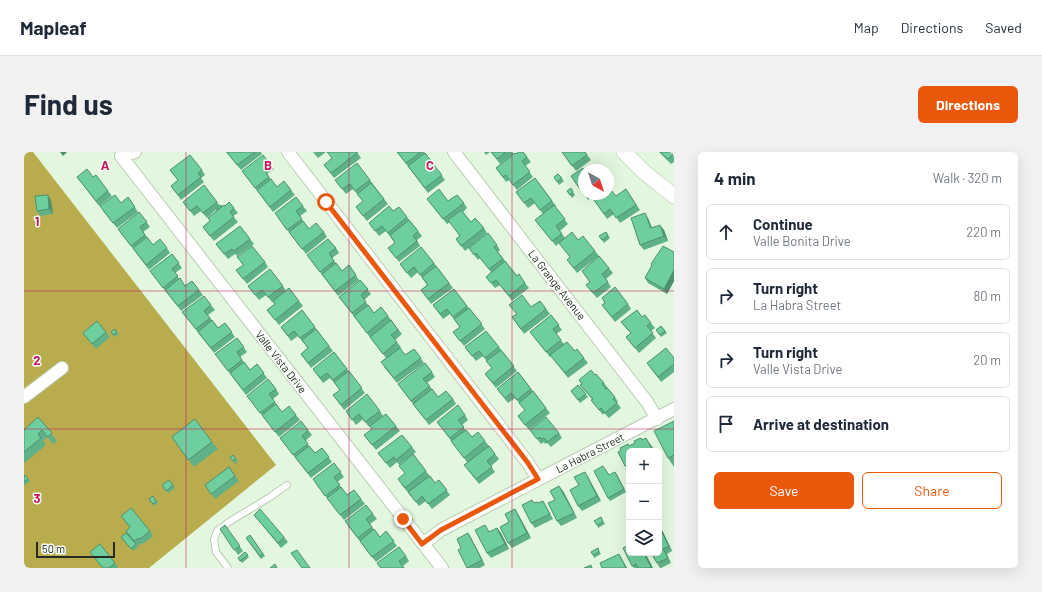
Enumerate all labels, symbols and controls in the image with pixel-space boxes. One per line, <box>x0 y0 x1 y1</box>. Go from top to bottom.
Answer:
text: Mapleaf <box>20 16 87 39</box>
text: Map <box>854 19 879 36</box>
text: Directions <box>901 19 963 36</box>
text: Saved <box>985 19 1022 36</box>
button: Directions <box>918 86 1018 123</box>
text: Find us <box>24 87 113 121</box>
text: A <box>101 157 110 173</box>
text: B <box>264 157 272 173</box>
text: C <box>426 157 434 173</box>
north arrow <box>578 164 614 200</box>
text: 4 min <box>714 168 756 188</box>
text: Walk · 320 m <box>933 170 1002 186</box>
route start <box>317 193 335 211</box>
text: 1 <box>35 213 39 229</box>
text: Continue <box>753 215 813 233</box>
icon: ahead <box>715 221 737 243</box>
text: 220 m <box>966 224 1001 240</box>
text: Valle Bonita Drive <box>753 233 851 249</box>
street label: La Grange Avenue <box>526 247 589 322</box>
text: Turn right <box>753 279 818 297</box>
icon: right <box>715 285 737 307</box>
text: 80 m <box>974 288 1001 304</box>
text: La Habra Street <box>753 297 841 313</box>
street label: Valle Vista Drive <box>253 328 310 396</box>
text: Turn right <box>753 343 818 361</box>
icon: right <box>715 349 737 371</box>
text: 2 <box>33 352 41 368</box>
text: 20 m <box>973 352 1001 368</box>
text: Valle Vista Drive <box>753 361 842 377</box>
icon: arrive <box>715 413 737 435</box>
text: Arrive at destination <box>753 415 889 433</box>
street label: La Habra Street <box>554 430 626 475</box>
map controls <box>626 448 662 556</box>
button: + <box>626 448 662 484</box>
button: Save <box>714 472 854 509</box>
button: Share <box>862 472 1002 509</box>
button: − <box>626 484 662 520</box>
text: 3 <box>33 490 41 506</box>
route end <box>394 510 412 528</box>
button: layers <box>626 520 662 556</box>
scale bar <box>36 540 115 559</box>
text: 50 m <box>42 542 65 555</box>

